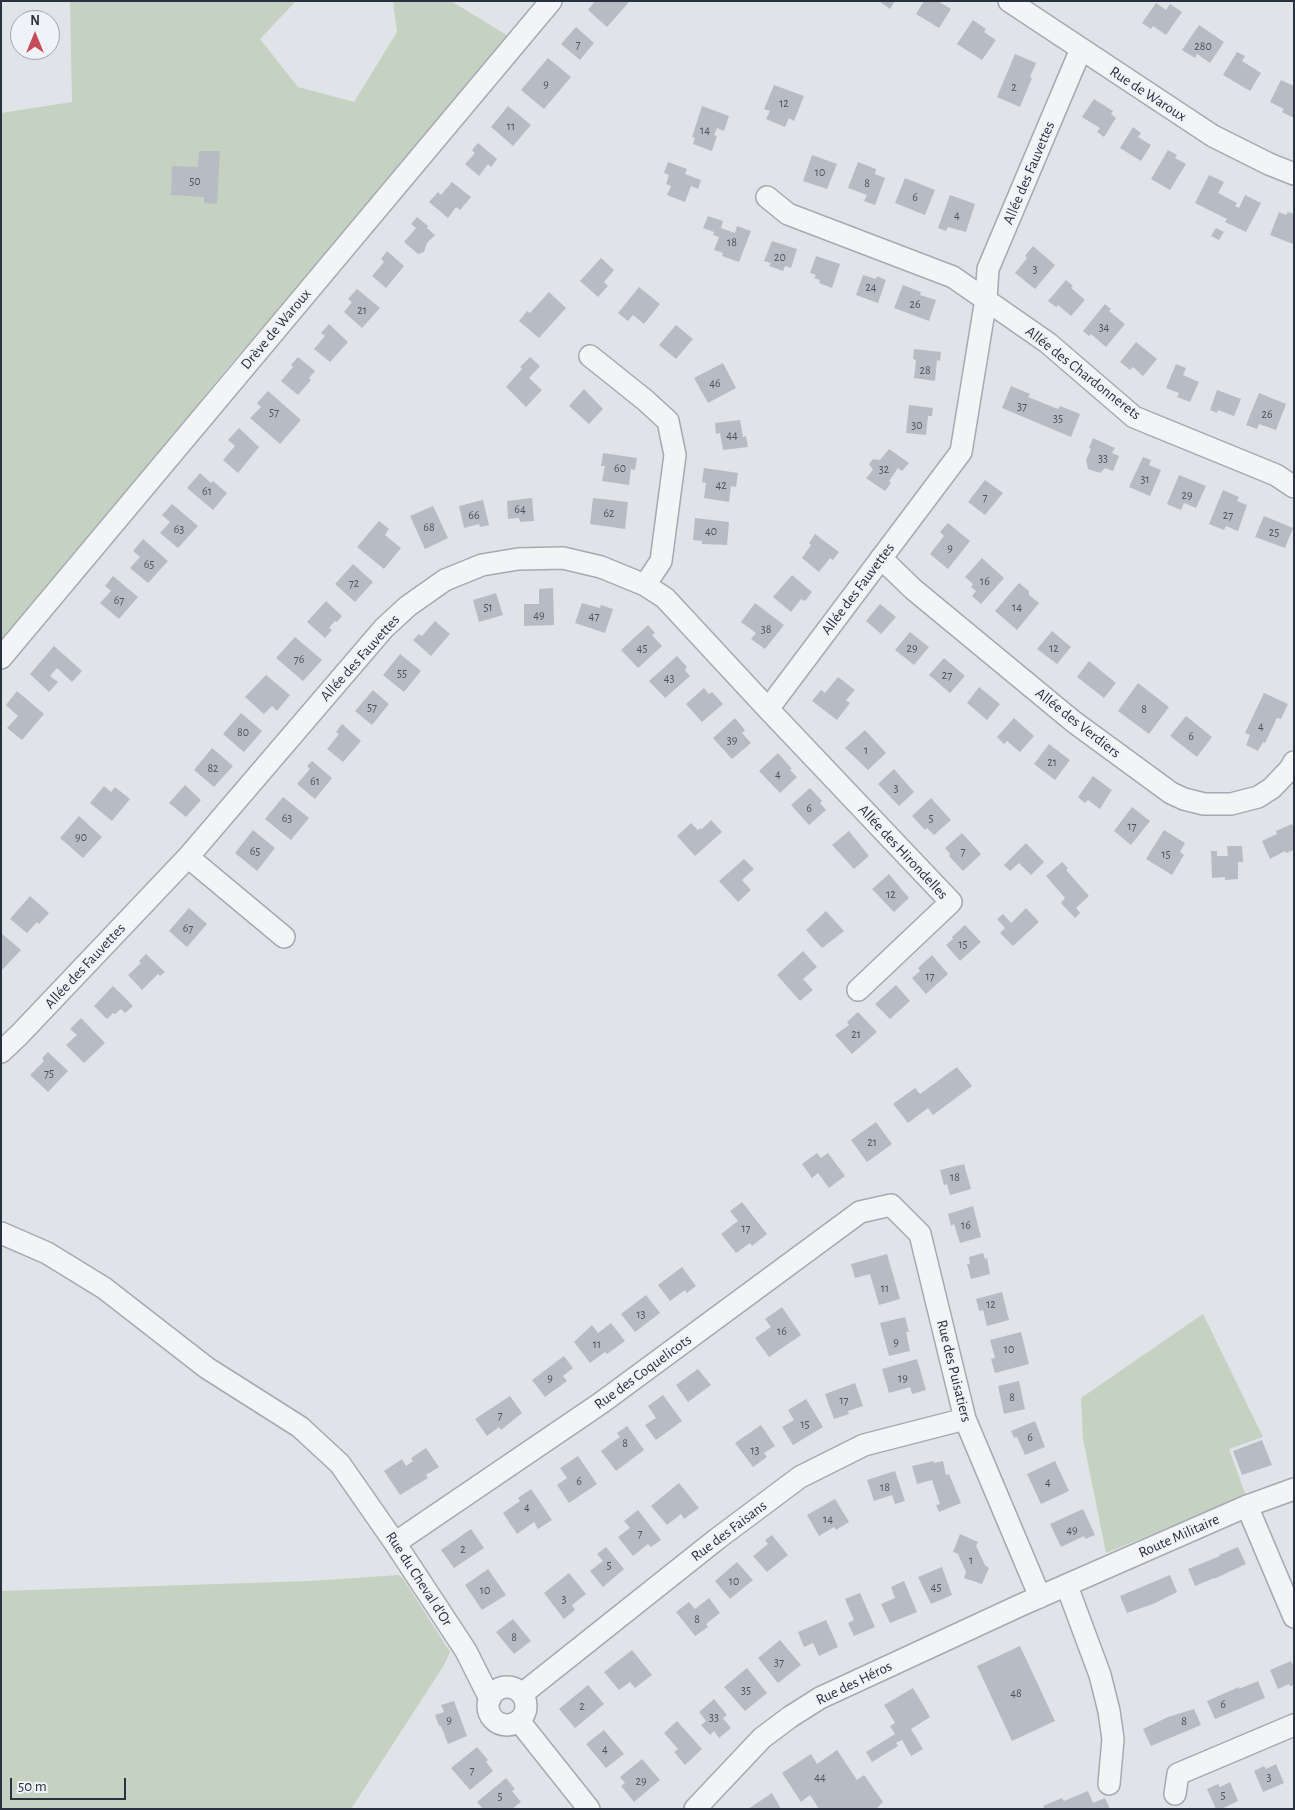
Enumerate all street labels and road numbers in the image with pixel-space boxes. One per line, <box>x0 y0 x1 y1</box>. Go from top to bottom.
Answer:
street label: Rue de Waroux <box>1106 63 1190 125</box>
street label: Allée des Fauvettes <box>999 119 1059 227</box>
street label: Drève de Waroux <box>237 285 315 373</box>
street label: Allée des Chardonnerets <box>1022 322 1144 424</box>
street label: Allée des Fauvettes <box>818 539 898 639</box>
street label: Allée des Fauvettes <box>316 611 404 705</box>
street label: Allée des Verdiers <box>1032 684 1124 762</box>
street label: Allée des Hirondelles <box>854 801 952 903</box>
street label: Allée des Fauvettes <box>41 919 129 1013</box>
street label: Rue des Puisatiers <box>933 1318 975 1424</box>
street label: Rue des Coquelicots <box>591 1331 695 1413</box>
street label: Rue des Faisans <box>688 1497 770 1565</box>
street label: Route Militaire <box>1136 1510 1222 1562</box>
street label: Rue du Cheval d'Or <box>382 1528 456 1630</box>
street label: Rue des Héros <box>813 1657 895 1709</box>

